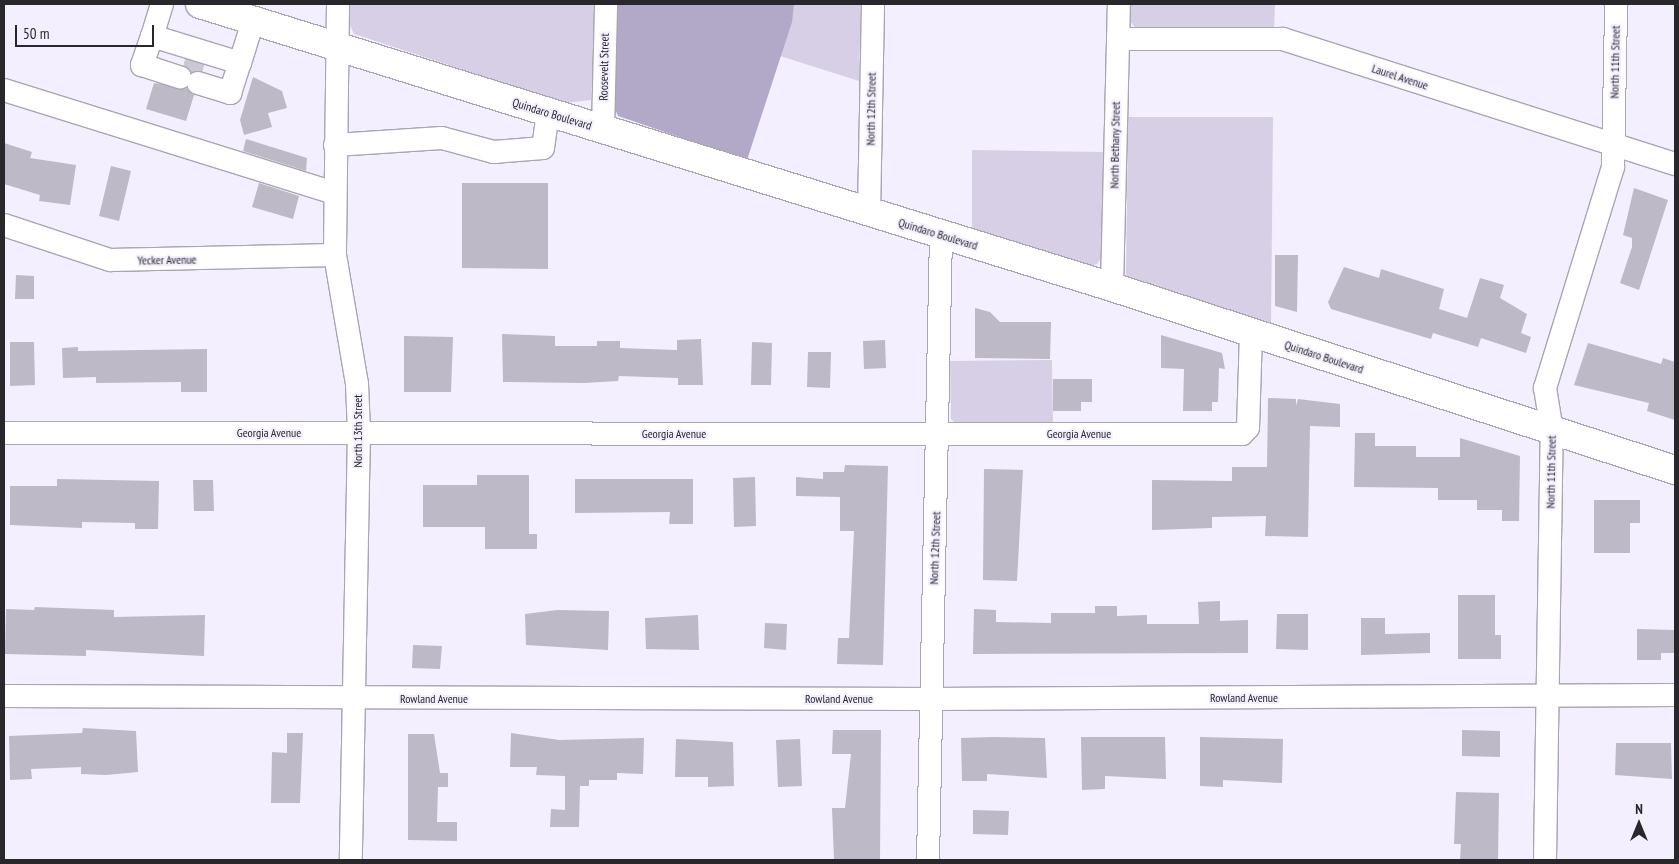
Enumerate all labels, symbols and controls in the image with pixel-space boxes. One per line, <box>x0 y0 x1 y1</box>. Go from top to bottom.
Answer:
scale bar <box>18 15 156 47</box>
text: 50 m <box>23 24 49 43</box>
street label: North 11th Street <box>1607 25 1623 99</box>
street label: Roosevelt Street <box>596 33 612 101</box>
street label: Laurel Avenue <box>1370 61 1430 93</box>
street label: North 12th Street <box>863 72 879 146</box>
street label: Quindaro Boulevard <box>511 95 593 133</box>
street label: North Bethany Street <box>1107 101 1123 189</box>
street label: Quindaro Boulevard <box>897 215 979 253</box>
street label: Yecker Avenue <box>137 252 197 268</box>
street label: Quindaro Boulevard <box>1283 337 1365 377</box>
street label: North 13th Street <box>351 394 365 468</box>
street label: Georgia Avenue <box>237 426 301 440</box>
street label: Georgia Avenue <box>642 427 706 441</box>
street label: Georgia Avenue <box>1047 427 1111 441</box>
street label: North 11th Street <box>1543 435 1559 509</box>
street label: North 12th Street <box>927 511 943 585</box>
street label: Rowland Avenue <box>1210 691 1278 705</box>
street label: Rowland Avenue <box>400 692 468 706</box>
street label: Rowland Avenue <box>805 692 873 706</box>
north arrow <box>1614 799 1664 849</box>
text: N <box>1635 800 1643 818</box>

